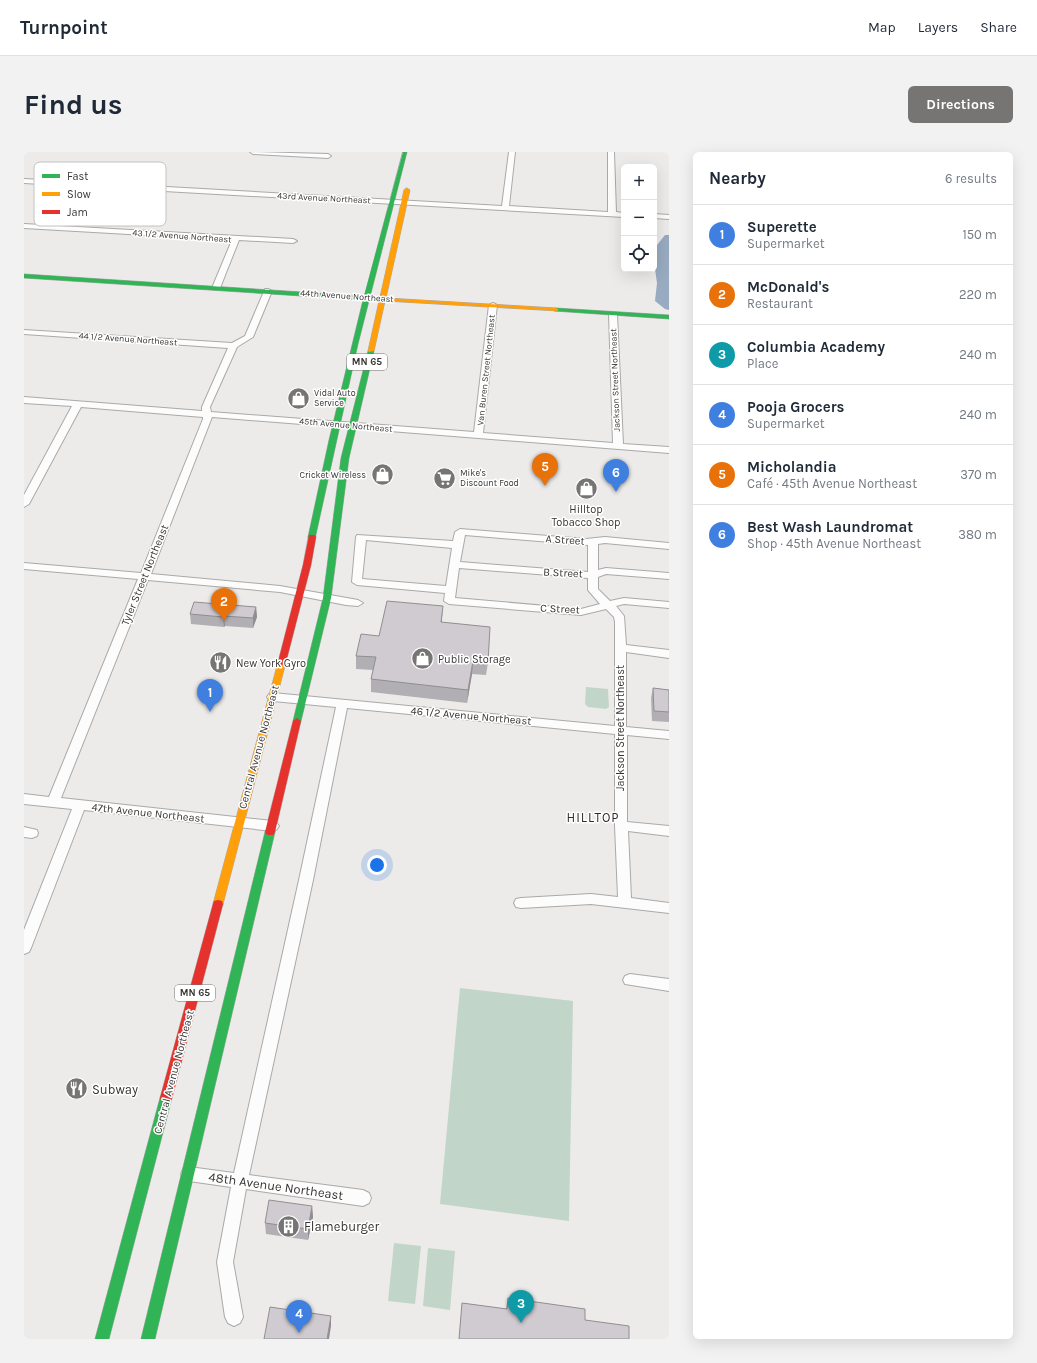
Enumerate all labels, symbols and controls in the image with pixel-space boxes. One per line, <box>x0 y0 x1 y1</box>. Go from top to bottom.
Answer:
text: Turnpoint <box>20 17 108 39</box>
text: Map <box>868 19 896 36</box>
text: Layers <box>918 19 958 36</box>
text: Share <box>980 19 1017 36</box>
button: Directions <box>908 86 1013 123</box>
text: Find us <box>24 88 123 121</box>
legend <box>34 162 166 226</box>
map controls <box>621 164 657 272</box>
button: + <box>621 164 657 200</box>
text: Nearby <box>709 168 766 188</box>
text: Fast <box>67 170 88 183</box>
text: 6 results <box>945 171 997 186</box>
text: Slow <box>67 188 91 201</box>
street label: 43rd Avenue Northeast <box>277 191 372 205</box>
button: − <box>621 200 657 236</box>
text: Jam <box>67 206 88 219</box>
text: Superette <box>747 218 817 236</box>
text: 1 <box>720 227 724 242</box>
text: 150 m <box>962 227 997 242</box>
street label: 43 1/2 Avenue Northeast <box>132 228 232 244</box>
button: locate <box>621 236 657 272</box>
text: Supermarket <box>747 236 825 251</box>
text: McDonald's <box>747 278 829 296</box>
text: 2 <box>718 287 726 302</box>
text: 220 m <box>959 287 997 302</box>
street label: 44th Avenue Northeast <box>300 288 395 304</box>
text: Restaurant <box>747 296 813 311</box>
street label: Van Buren Street Northeast <box>475 313 497 426</box>
street label: Jackson Street Northeast <box>608 328 622 432</box>
street label: 44 1/2 Avenue Northeast <box>78 331 178 347</box>
text: Columbia Academy <box>747 338 885 356</box>
text: 3 <box>718 347 726 362</box>
text: 240 m <box>959 347 997 362</box>
road number: MN 65 <box>347 354 387 370</box>
text: Place <box>747 356 778 371</box>
shop icon: Vidal Auto Service <box>286 385 312 411</box>
place label: Vidal Auto Service <box>314 388 356 408</box>
text: Pooja Grocers <box>747 398 845 416</box>
text: 4 <box>718 407 726 422</box>
text: 240 m <box>959 407 997 422</box>
street label: 45th Avenue Northeast <box>299 416 394 434</box>
text: Supermarket <box>747 416 825 431</box>
pin: 5 <box>532 453 558 486</box>
text: Micholandia <box>747 458 836 476</box>
pin: 6 <box>603 459 629 492</box>
shop icon: Cricket Wireless <box>369 462 395 488</box>
supermarket icon: Mike's Discount Food <box>431 465 457 491</box>
text: 5 <box>718 467 726 482</box>
text: 370 m <box>960 467 997 482</box>
place label: Mike's Discount Food <box>460 468 519 488</box>
place label: Cricket Wireless <box>299 470 366 480</box>
shop icon: Hilltop Tobacco Shop <box>573 476 599 502</box>
text: Café · 45th Avenue Northeast <box>747 476 917 491</box>
place label: Hilltop Tobacco Shop <box>552 503 620 529</box>
text: Best Wash Laundromat <box>747 518 913 536</box>
street label: Tyler Street Northeast <box>119 523 171 627</box>
text: 6 <box>718 527 726 542</box>
text: 380 m <box>958 527 997 542</box>
street label: A Street <box>545 532 585 548</box>
text: Shop · 45th Avenue Northeast <box>747 536 921 551</box>
street label: B Street <box>543 565 583 581</box>
pin: 2 <box>211 588 237 621</box>
street label: C Street <box>540 601 580 617</box>
shop icon: Public Storage <box>410 646 436 672</box>
restaurant icon: New York Gyro <box>208 650 234 676</box>
place label: Public Storage <box>438 653 511 666</box>
place label: New York Gyro <box>236 657 306 670</box>
street label: Jackson Street Northeast <box>614 665 627 791</box>
pin: 1 <box>197 679 223 712</box>
street label: Central Avenue Northeast <box>236 684 282 810</box>
street label: 46 1/2 Avenue Northeast <box>410 704 532 728</box>
street label: 47th Avenue Northeast <box>91 801 205 825</box>
district label: HILLTOP <box>567 810 619 825</box>
your location <box>367 855 387 875</box>
road number: MN 65 <box>175 985 215 1001</box>
street label: Central Avenue Northeast <box>151 1009 197 1135</box>
restaurant icon: Subway <box>63 1076 89 1102</box>
place label: Subway <box>92 1082 138 1097</box>
street label: 48th Avenue Northeast <box>208 1169 344 1203</box>
building icon: Flameburger <box>276 1213 302 1239</box>
place label: Flameburger <box>304 1219 380 1234</box>
pin: 3 <box>508 1290 534 1323</box>
pin: 4 <box>286 1300 312 1333</box>

